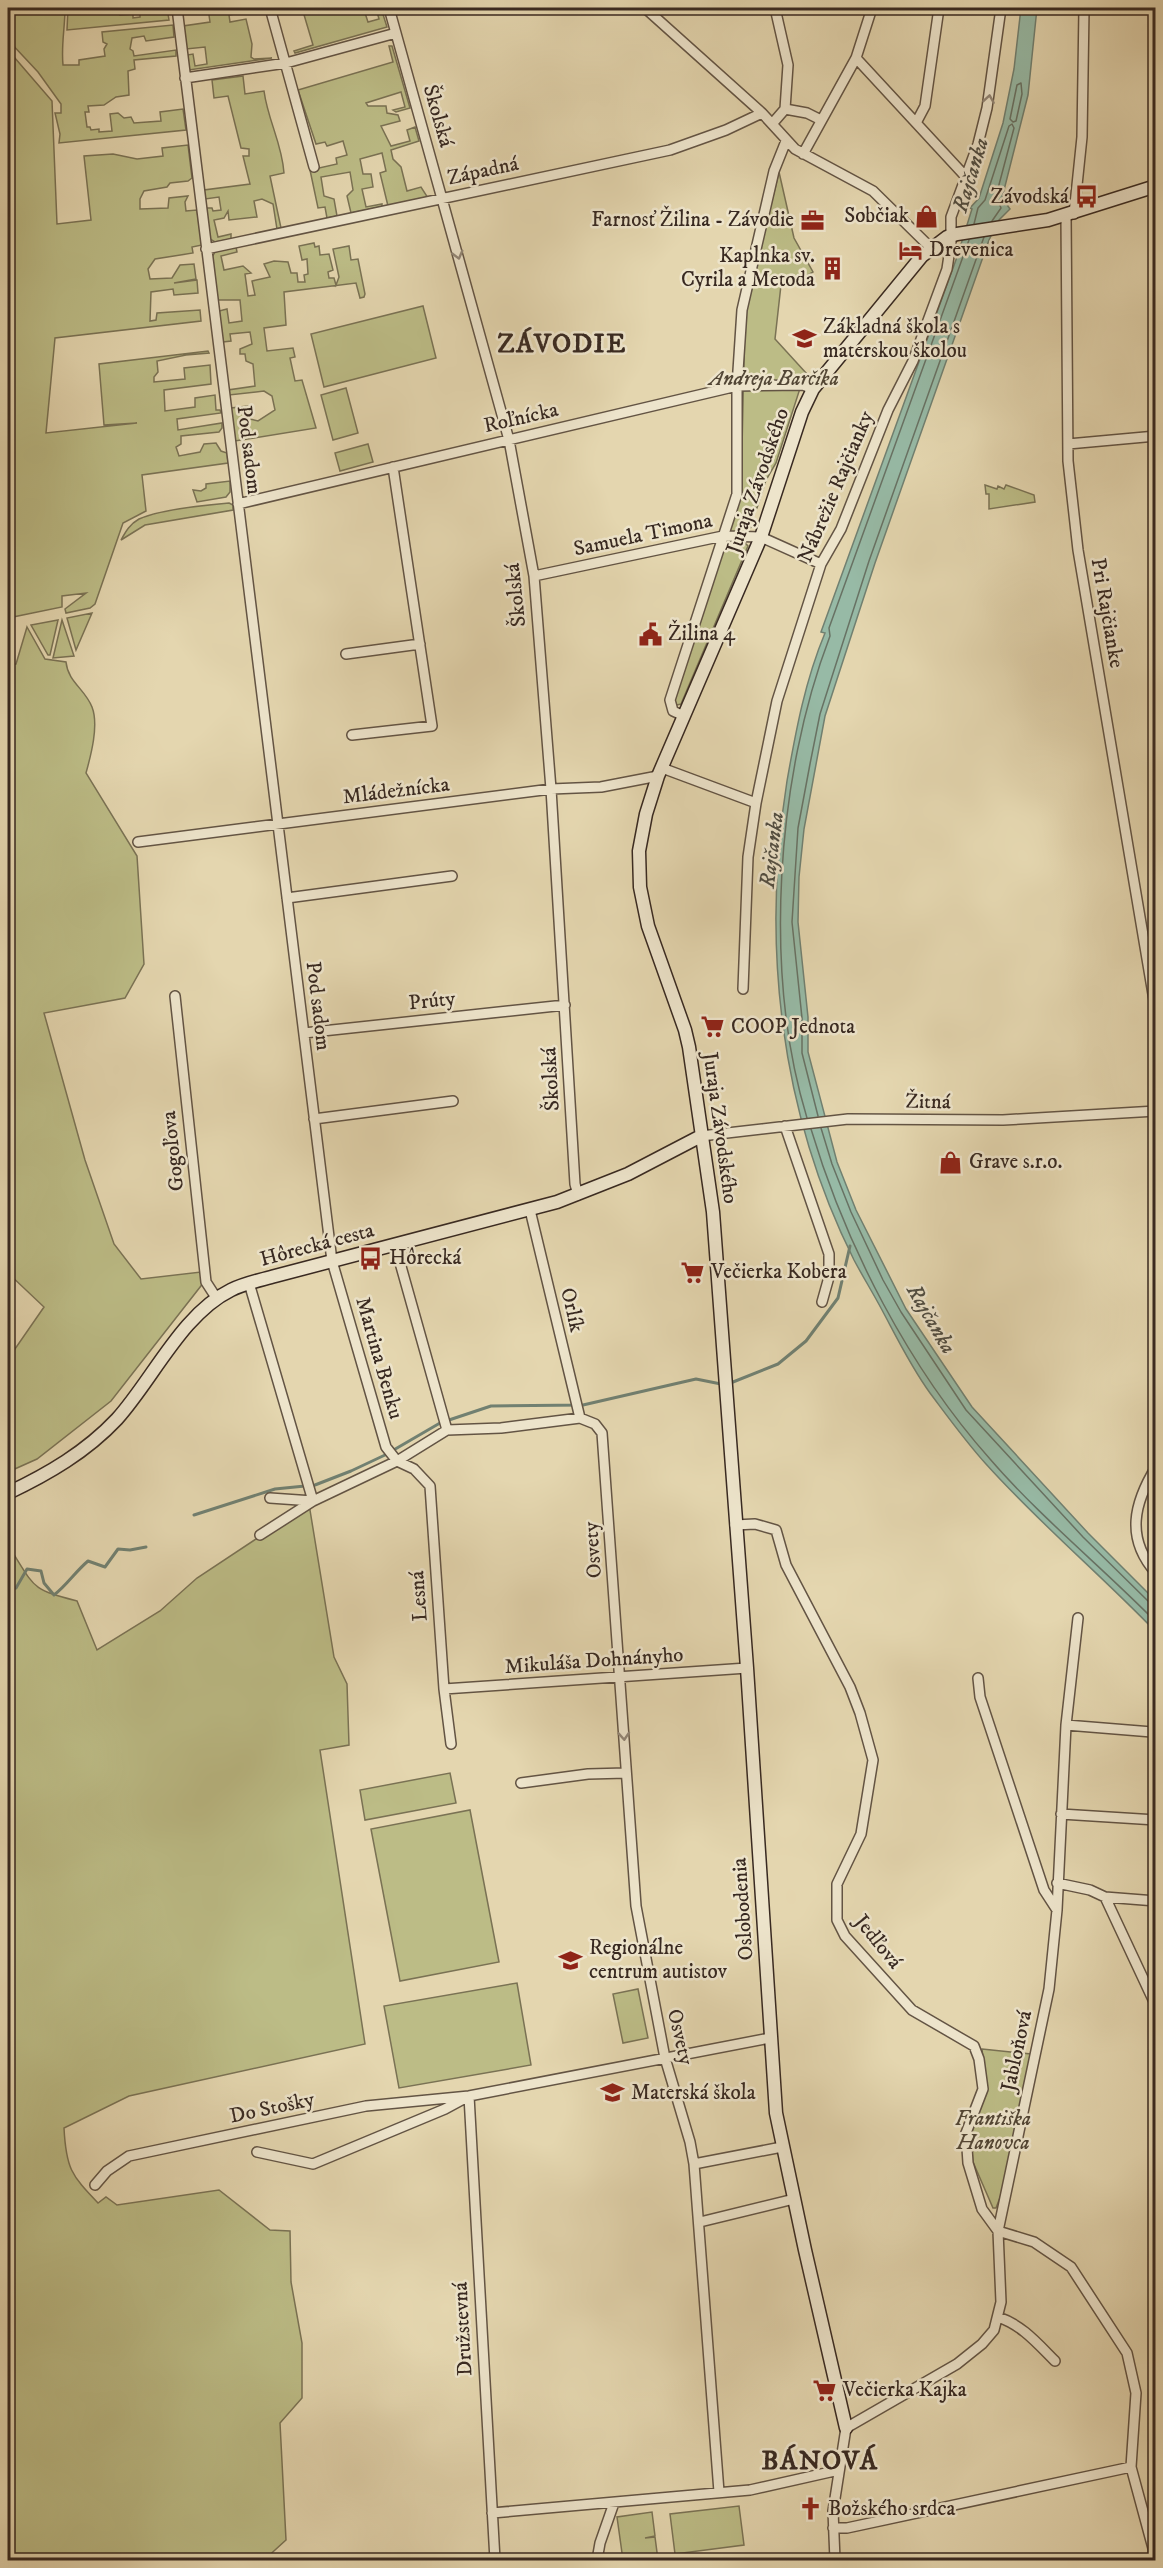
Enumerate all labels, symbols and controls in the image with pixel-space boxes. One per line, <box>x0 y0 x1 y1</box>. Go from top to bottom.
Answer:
street label: Školská <box>417 81 461 150</box>
one-way arrow <box>982 94 994 103</box>
water label: Rajčanka <box>947 135 995 216</box>
street label: Západná <box>445 151 521 191</box>
place label: Závodská <box>990 184 1069 210</box>
bus stop icon: Závodská <box>1074 184 1100 210</box>
place label: Sobčiak <box>844 203 910 229</box>
shop icon: Sobčiak <box>914 203 940 229</box>
place label: Farnosť Žilina - Závodie <box>591 205 794 233</box>
office icon: Farnosť Žilina - Závodie <box>799 207 825 233</box>
hotel icon: Drevenica <box>898 237 924 263</box>
place label: Drevenica <box>929 237 1013 263</box>
place label: Kaplnka sv. Cyrila a Metoda <box>681 243 815 293</box>
one-way arrow <box>451 249 463 260</box>
building icon: Kaplnka sv. Cyrila a Metoda <box>820 255 846 281</box>
place label: Základná škola s materskou školou <box>823 314 967 364</box>
school or university icon: Základná škola s materskou školou <box>792 326 818 352</box>
district label: ZÁVODIE <box>497 327 627 361</box>
park label: Andreja Barčíka <box>707 366 839 392</box>
street label: Roľnícka <box>481 397 561 439</box>
street label: Pod sadom <box>231 404 267 496</box>
street label: Juraja Závodského <box>720 405 795 559</box>
street label: Nábrežie Rajčianky <box>792 406 880 567</box>
street label: Samuela Timona <box>571 508 715 562</box>
street label: Pri Rajčianke <box>1085 556 1130 670</box>
street label: Školská <box>498 562 532 628</box>
place label: Žilina 4 <box>668 619 736 647</box>
public building icon: Žilina 4 <box>637 621 663 647</box>
street label: Mládežnícka <box>341 772 451 810</box>
water label: Rajčanka <box>754 810 790 891</box>
street label: Pod sadom <box>300 960 336 1052</box>
street label: Prúty <box>407 986 458 1016</box>
supermarket icon: COOP Jednota <box>700 1014 726 1040</box>
place label: COOP Jednota <box>731 1014 855 1040</box>
street label: Školská <box>534 1046 566 1112</box>
street label: Juraja Závodského <box>696 1049 743 1205</box>
street label: Žitná <box>905 1087 951 1115</box>
street label: Gogoľova <box>156 1110 190 1192</box>
shop icon: Grave s.r.o. <box>938 1149 964 1175</box>
place label: Grave s.r.o. <box>969 1149 1062 1175</box>
street label: Hôrecká cesta <box>257 1217 377 1273</box>
bus stop icon: Hôrecká <box>358 1245 384 1271</box>
place label: Hôrecká <box>389 1245 461 1271</box>
supermarket icon: Večierka Kobera <box>680 1259 706 1285</box>
place label: Večierka Kobera <box>710 1259 847 1285</box>
water label: Rajčanka <box>900 1278 962 1359</box>
street label: Orlík <box>554 1285 590 1335</box>
street label: Martina Benku <box>349 1294 409 1422</box>
street label: Osvety <box>578 1520 608 1579</box>
street label: Lesná <box>404 1570 434 1622</box>
street label: Mikuláša Dohnányho <box>504 1642 684 1680</box>
one-way arrow <box>617 1731 630 1740</box>
street label: Oslobodenia <box>726 1857 760 1961</box>
street label: Jedľová <box>847 1908 908 1974</box>
place label: Regionálne centrum autistov <box>589 1935 728 1985</box>
school or university icon: Regionálne centrum autistov <box>558 1947 584 1973</box>
street label: Osvety <box>661 2007 699 2068</box>
street label: Jabloňová <box>995 2008 1038 2096</box>
school or university icon: Materská škola <box>600 2080 626 2106</box>
place label: Materská škola <box>631 2080 756 2106</box>
street label: Do Stošky <box>227 2086 318 2130</box>
park label: Františka Hanovca <box>955 2106 1031 2156</box>
street label: Družstevná <box>448 2281 478 2377</box>
supermarket icon: Večierka Kajka <box>812 2377 838 2403</box>
place label: Večierka Kajka <box>842 2377 967 2403</box>
district label: BÁNOVÁ <box>761 2444 879 2478</box>
church icon: Božského srdca <box>797 2496 823 2522</box>
place label: Božského srdca <box>828 2496 955 2522</box>

